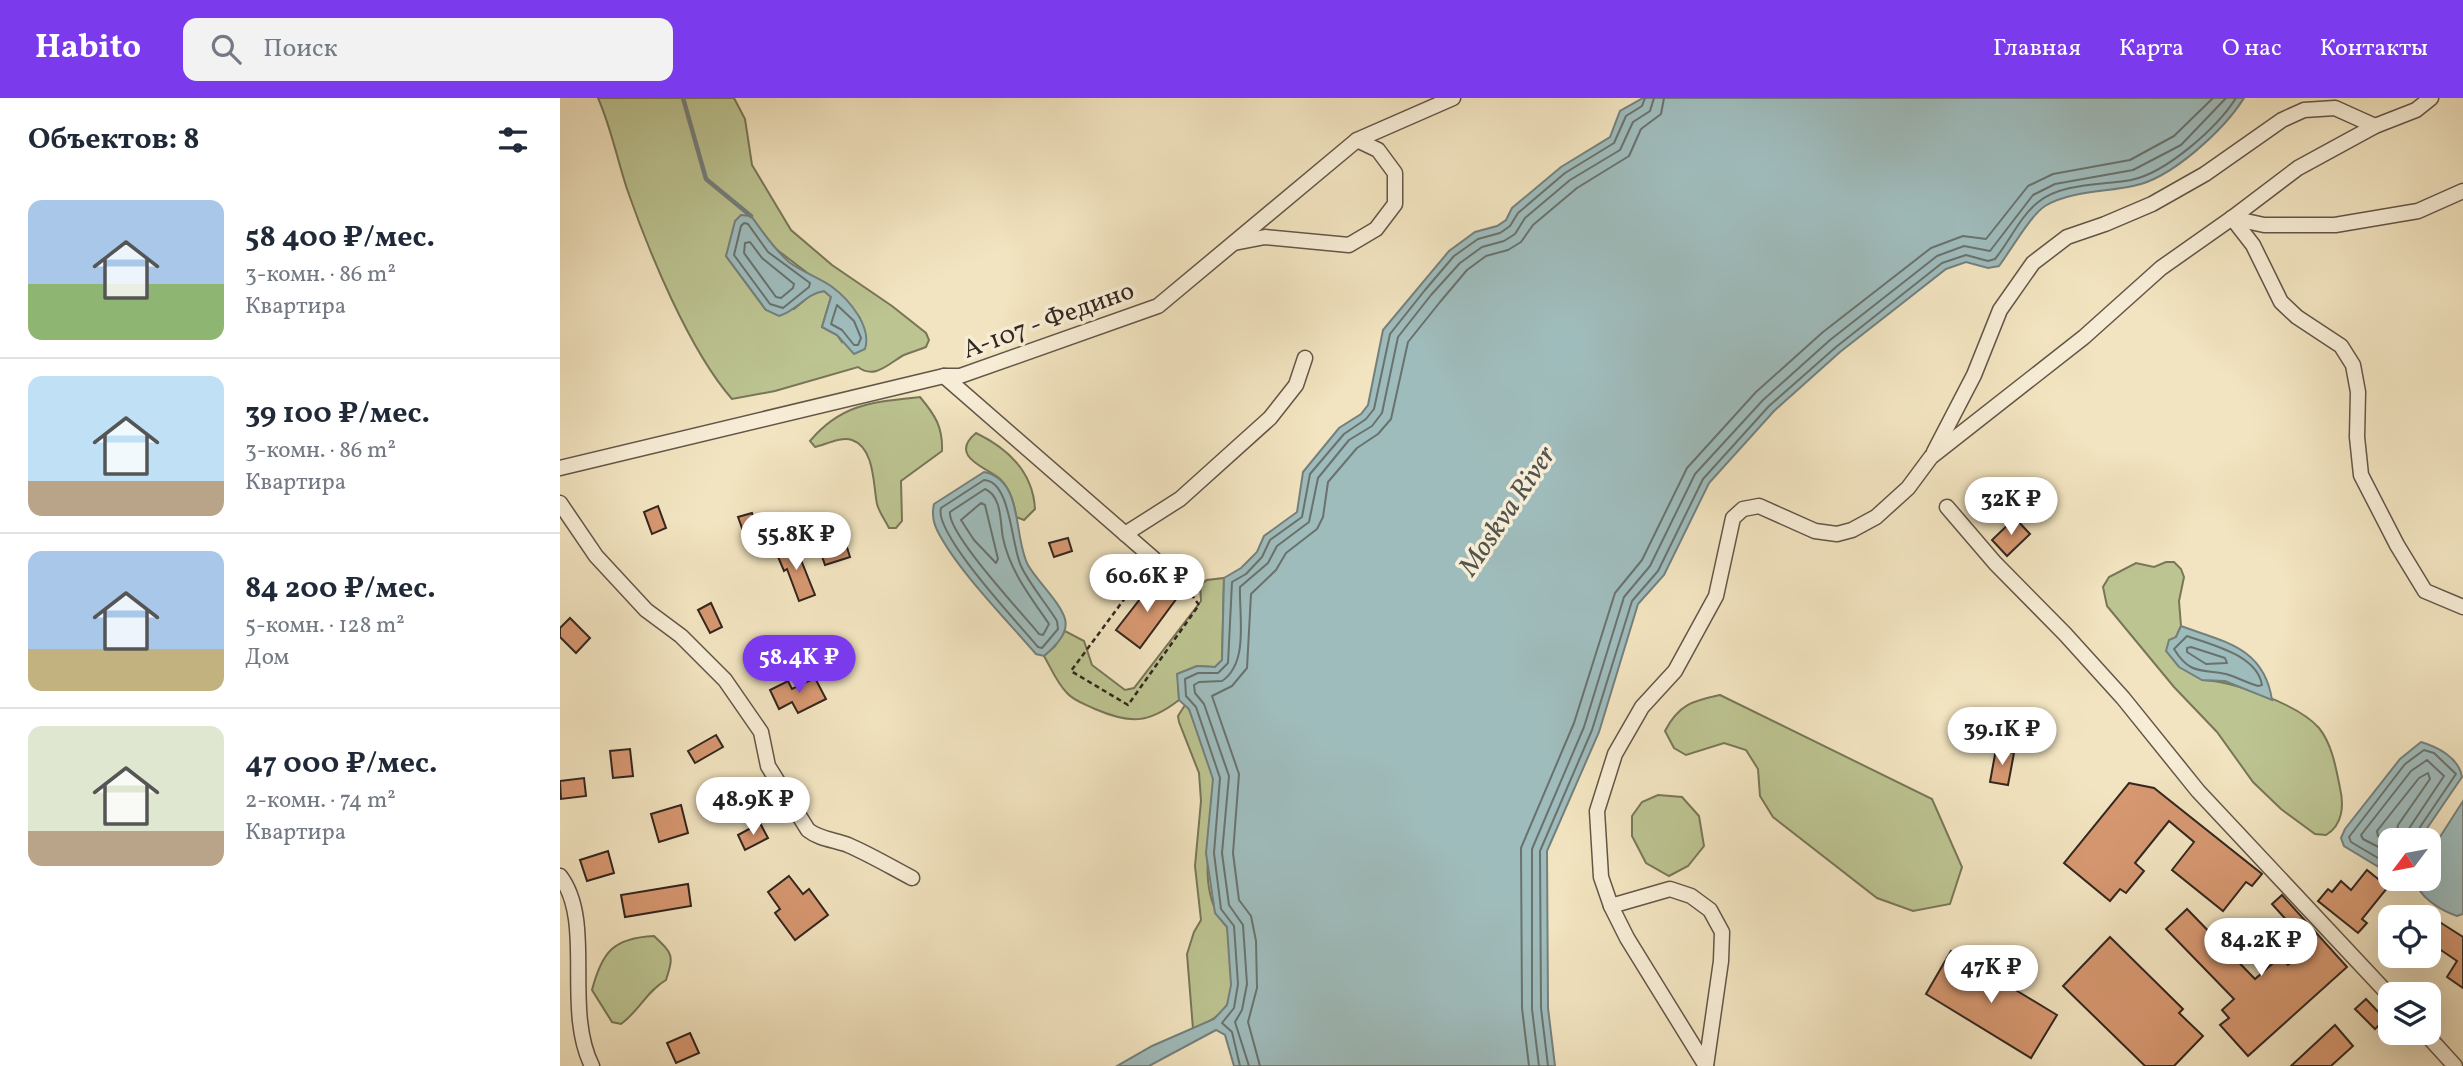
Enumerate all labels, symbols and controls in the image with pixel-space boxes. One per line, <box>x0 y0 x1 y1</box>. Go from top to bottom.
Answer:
search box <box>183 18 673 81</box>
text: Habito <box>35 26 141 72</box>
icon: search <box>207 30 245 68</box>
text: Поиск <box>263 31 338 67</box>
text: Главная <box>1993 32 2081 66</box>
text: Карта <box>2119 32 2184 66</box>
text: О нас <box>2222 32 2282 66</box>
text: Контакты <box>2320 32 2428 66</box>
text: Объектов: 8 <box>28 119 200 161</box>
icon: filters <box>494 121 532 159</box>
text: 58 400 ₽/мес. <box>245 217 435 259</box>
icon: home <box>84 228 168 312</box>
text: 3-комн. · 86 m² <box>245 259 396 291</box>
street label: А-107 - Федино <box>958 273 1139 369</box>
text: Квартира <box>245 291 346 323</box>
text: 39 100 ₽/мес. <box>245 393 430 435</box>
icon: home <box>84 404 168 488</box>
text: 3-комн. · 86 m² <box>245 435 396 467</box>
water label: Moskva River <box>1450 438 1566 585</box>
text: Квартира <box>245 467 346 499</box>
pin: 32K ₽ <box>1962 478 2060 537</box>
text: 32K ₽ <box>1981 484 2041 516</box>
pin: 55.8K ₽ <box>731 512 861 572</box>
text: 55.8K ₽ <box>757 519 835 551</box>
pin: 60.6K ₽ <box>1082 554 1212 614</box>
text: 60.6K ₽ <box>1106 561 1188 593</box>
text: 84 200 ₽/мес. <box>245 568 436 610</box>
icon: home <box>84 579 168 663</box>
text: 5-комн. · 128 m² <box>245 610 405 642</box>
pin: 58.4K ₽ <box>734 636 864 695</box>
text: Дом <box>245 642 289 674</box>
text: 58.4K ₽ <box>759 642 839 674</box>
pin: 39.1K ₽ <box>1937 708 2067 767</box>
text: 39.1K ₽ <box>1964 714 2040 746</box>
text: 47 000 ₽/мес. <box>245 743 438 785</box>
icon: home <box>84 754 168 838</box>
pin: 48.9K ₽ <box>688 778 818 837</box>
text: 48.9K ₽ <box>712 784 794 816</box>
text: 2-комн. · 74 m² <box>245 785 396 817</box>
text: Квартира <box>245 817 346 849</box>
north arrow <box>2378 828 2441 891</box>
map controls <box>2378 828 2441 1045</box>
button: locate <box>2378 905 2441 968</box>
pin: 84.2K ₽ <box>2196 918 2326 978</box>
text: 84.2K ₽ <box>2220 925 2302 957</box>
pin: 47K ₽ <box>1942 946 2040 1005</box>
text: 47K ₽ <box>1960 952 2022 984</box>
button: layers <box>2378 982 2441 1045</box>

